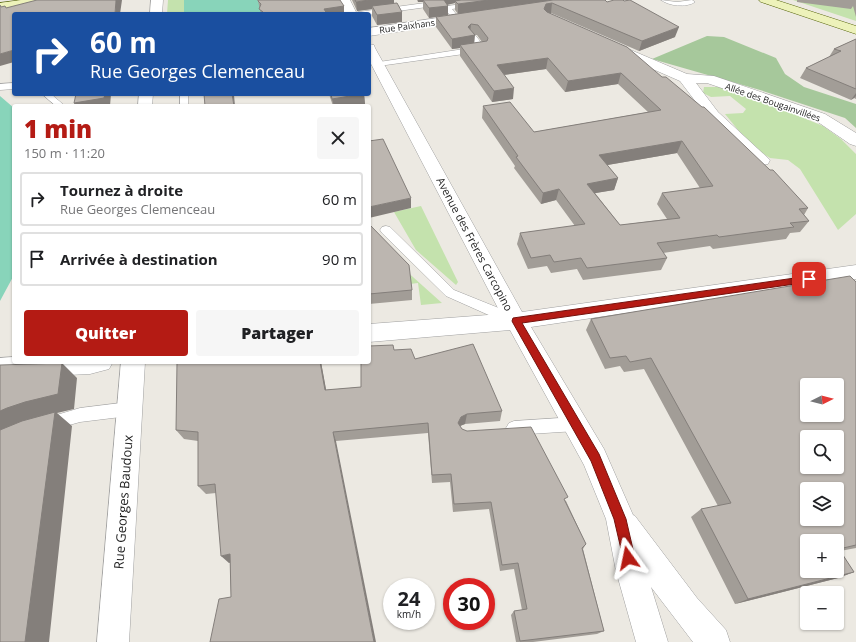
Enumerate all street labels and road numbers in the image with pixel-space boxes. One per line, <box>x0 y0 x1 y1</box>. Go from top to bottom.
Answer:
street label: Rue Paixhans <box>378 16 436 36</box>
street label: Allée des Bougainvillées <box>724 80 822 124</box>
street label: Avenue des Frères Carcopino <box>433 174 517 314</box>
street label: Rue Georges Baudoux <box>109 434 137 570</box>

